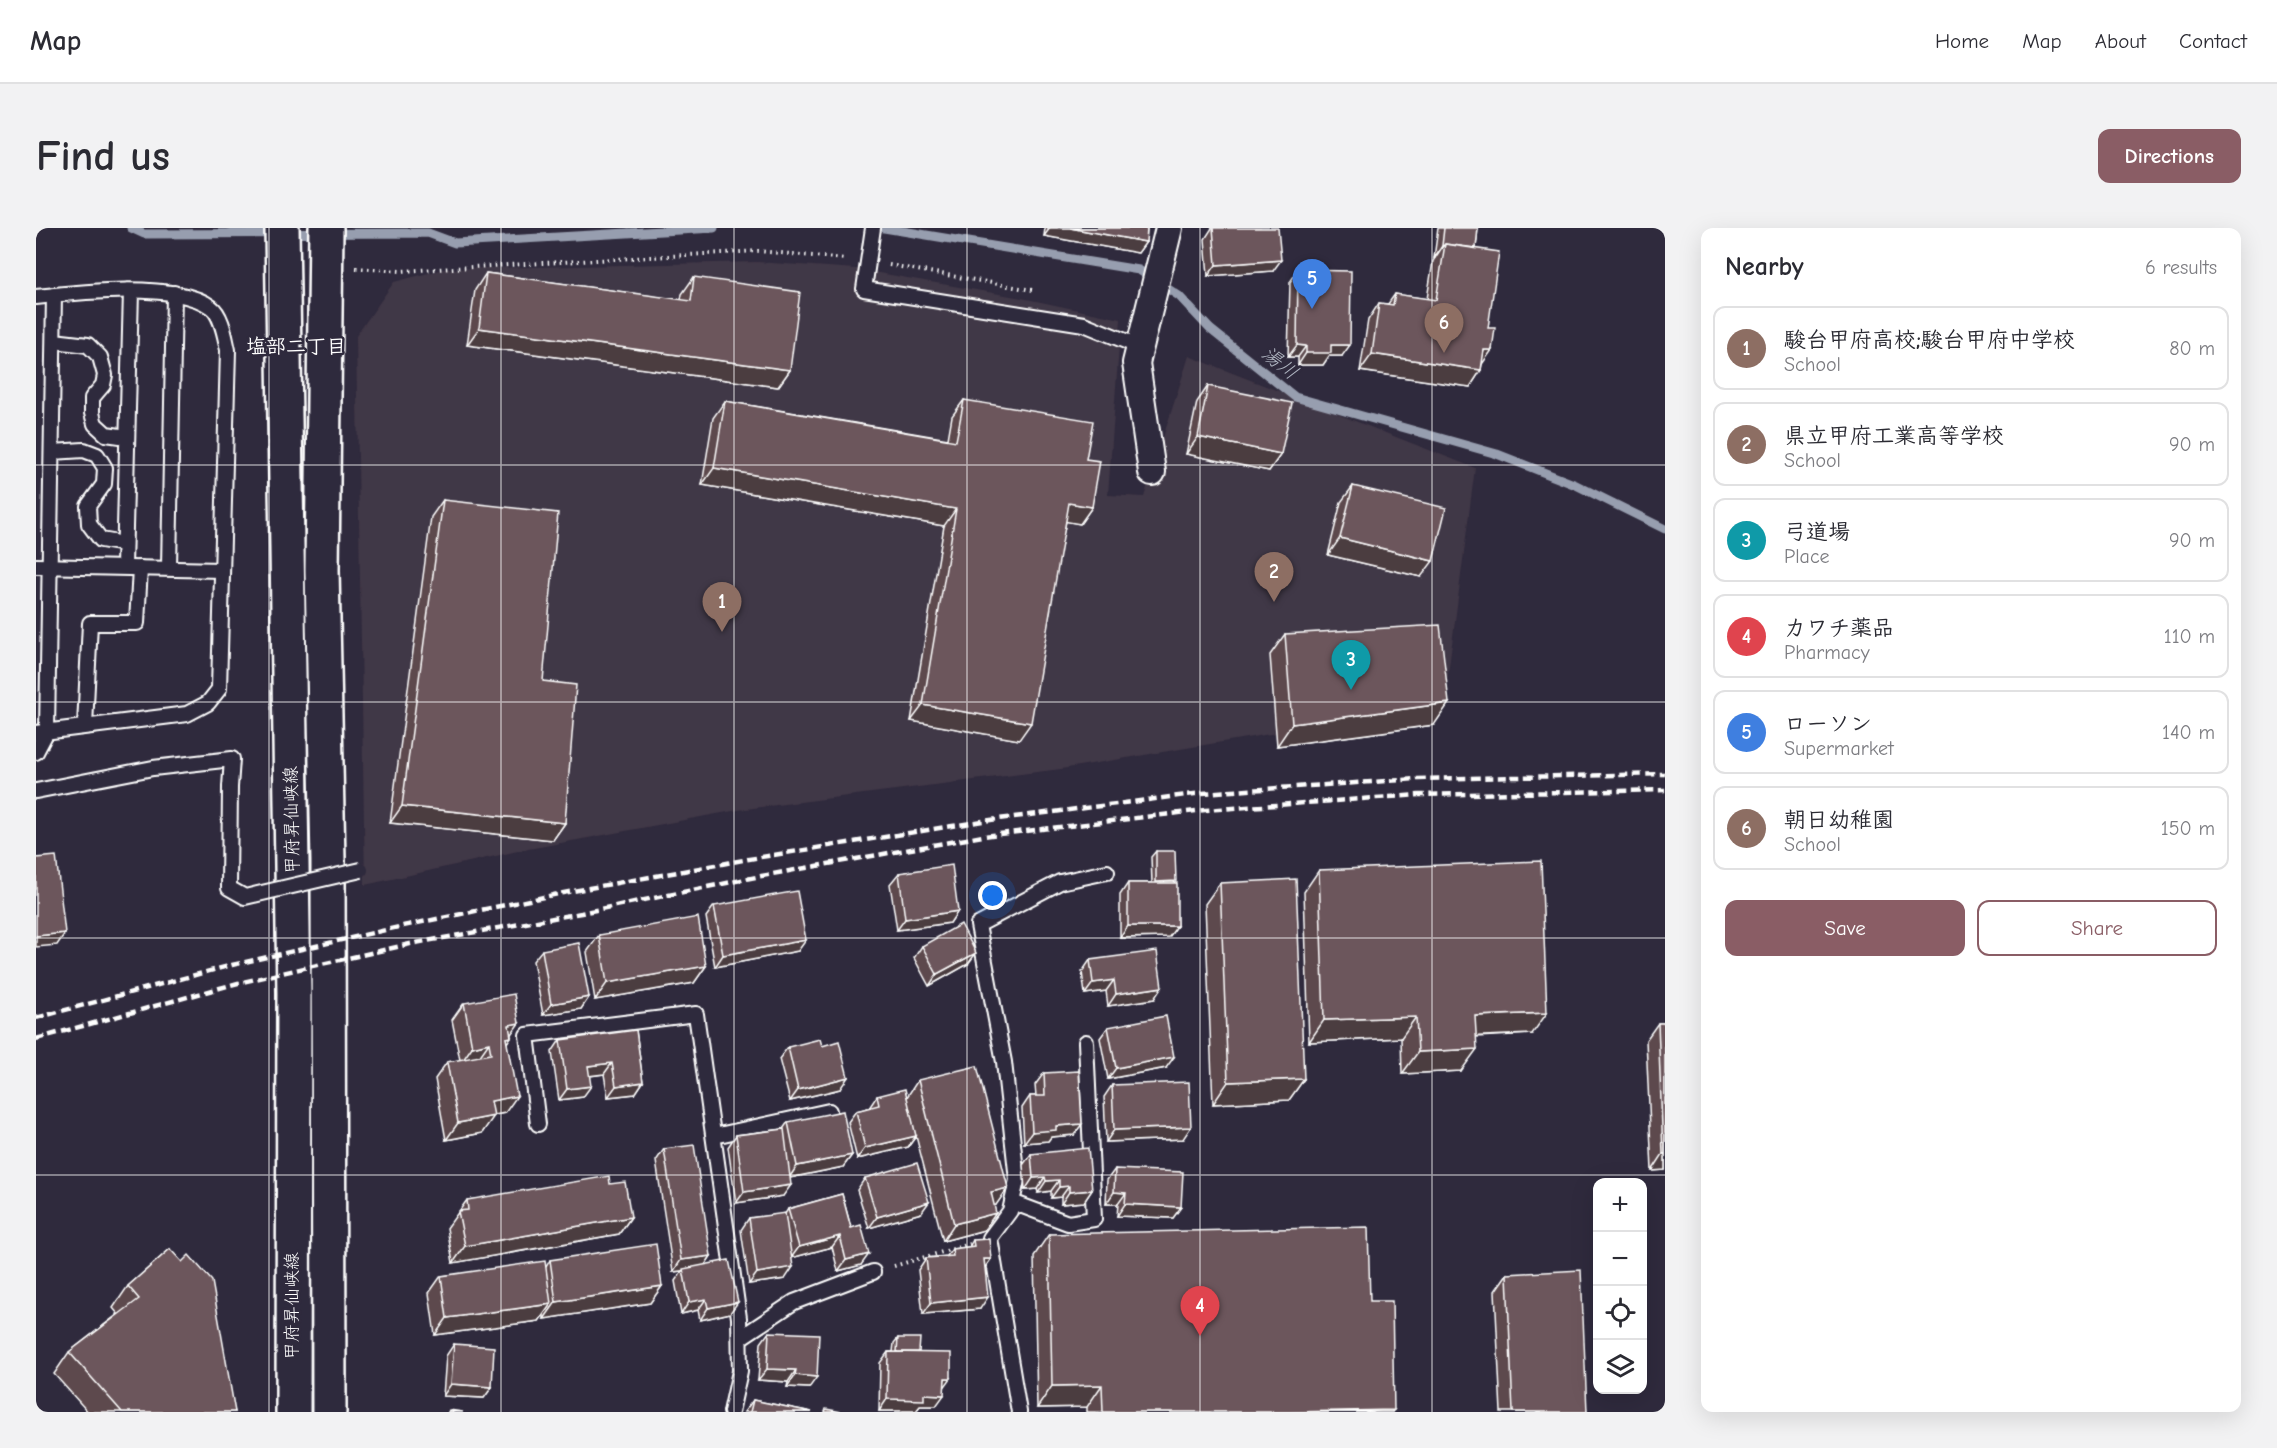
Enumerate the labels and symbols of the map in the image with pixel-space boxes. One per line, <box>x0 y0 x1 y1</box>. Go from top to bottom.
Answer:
pin: 5 <box>1292 260 1332 309</box>
pin: 6 <box>1424 304 1464 353</box>
district label: 塩部二丁目 <box>246 335 346 358</box>
water label: 湯川 <box>1257 341 1303 385</box>
pin: 2 <box>1254 552 1294 602</box>
pin: 1 <box>702 582 742 632</box>
pin: 3 <box>1332 640 1370 690</box>
street label: 甲府昇仙峡線 <box>281 766 303 874</box>
your location <box>978 881 1007 910</box>
street label: 甲府昇仙峡線 <box>282 1252 303 1360</box>
pin: 4 <box>1180 1286 1220 1336</box>

